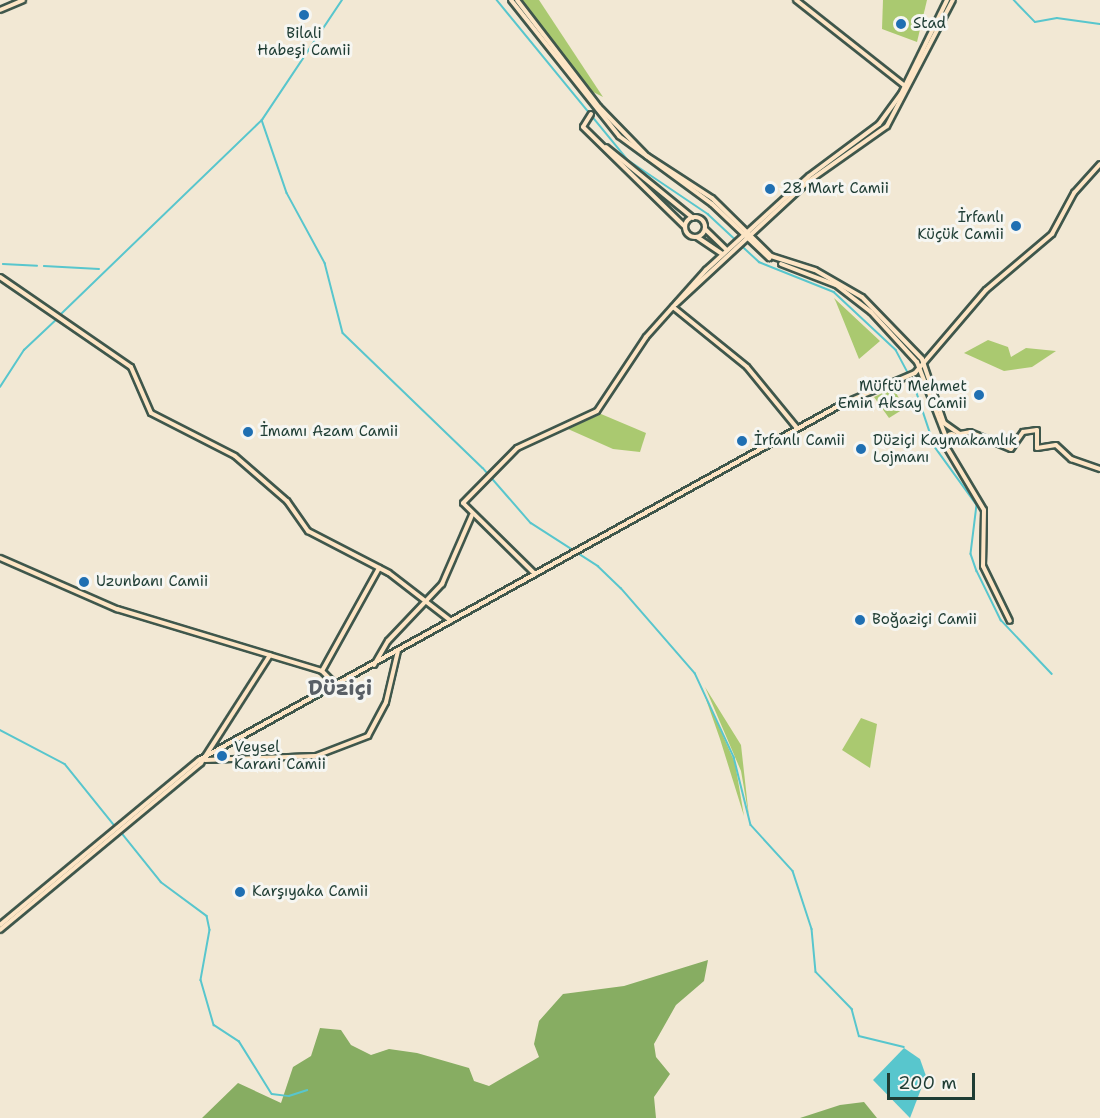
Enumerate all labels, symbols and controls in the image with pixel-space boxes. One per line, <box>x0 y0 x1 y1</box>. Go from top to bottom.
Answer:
marker: Bilali Habeşi Camii <box>297 8 311 22</box>
place label: Stad <box>913 15 946 33</box>
marker: Stad <box>894 17 908 31</box>
place label: Bilali Habeşi Camii <box>257 24 351 59</box>
place label: 28 Mart Camii <box>782 180 889 198</box>
marker: 28 Mart Camii <box>763 182 777 196</box>
place label: İrfanlı Küçük Camii <box>917 208 1004 243</box>
marker: İrfanlı Küçük Camii <box>1009 219 1023 233</box>
place label: Müftü Mehmet Emin Aksay Camii <box>838 377 967 412</box>
marker: Müftü Mehmet Emin Aksay Camii <box>972 388 986 402</box>
place label: İmamı Azam Camii <box>260 423 398 441</box>
marker: İmamı Azam Camii <box>241 425 255 439</box>
place label: Düziçi Kaymakamlık Lojmanı <box>873 431 1017 466</box>
place label: İrfanlı Camii <box>754 432 845 450</box>
marker: İrfanlı Camii <box>735 434 749 448</box>
marker: Düziçi Kaymakamlık Lojmanı <box>854 442 868 456</box>
place label: Uzunbanı Camii <box>96 573 208 591</box>
marker: Uzunbanı Camii <box>77 575 91 589</box>
place label: Boğaziçi Camii <box>872 611 977 629</box>
marker: Boğaziçi Camii <box>853 613 867 627</box>
district label: Düziçi <box>308 675 372 701</box>
place label: Veysel Karani Camii <box>234 738 326 773</box>
marker: Veysel Karani Camii <box>215 749 229 763</box>
place label: Karşıyaka Camii <box>252 883 368 901</box>
marker: Karşıyaka Camii <box>233 885 247 899</box>
scale bar <box>890 1061 978 1099</box>
text: 200 m <box>898 1071 957 1095</box>

